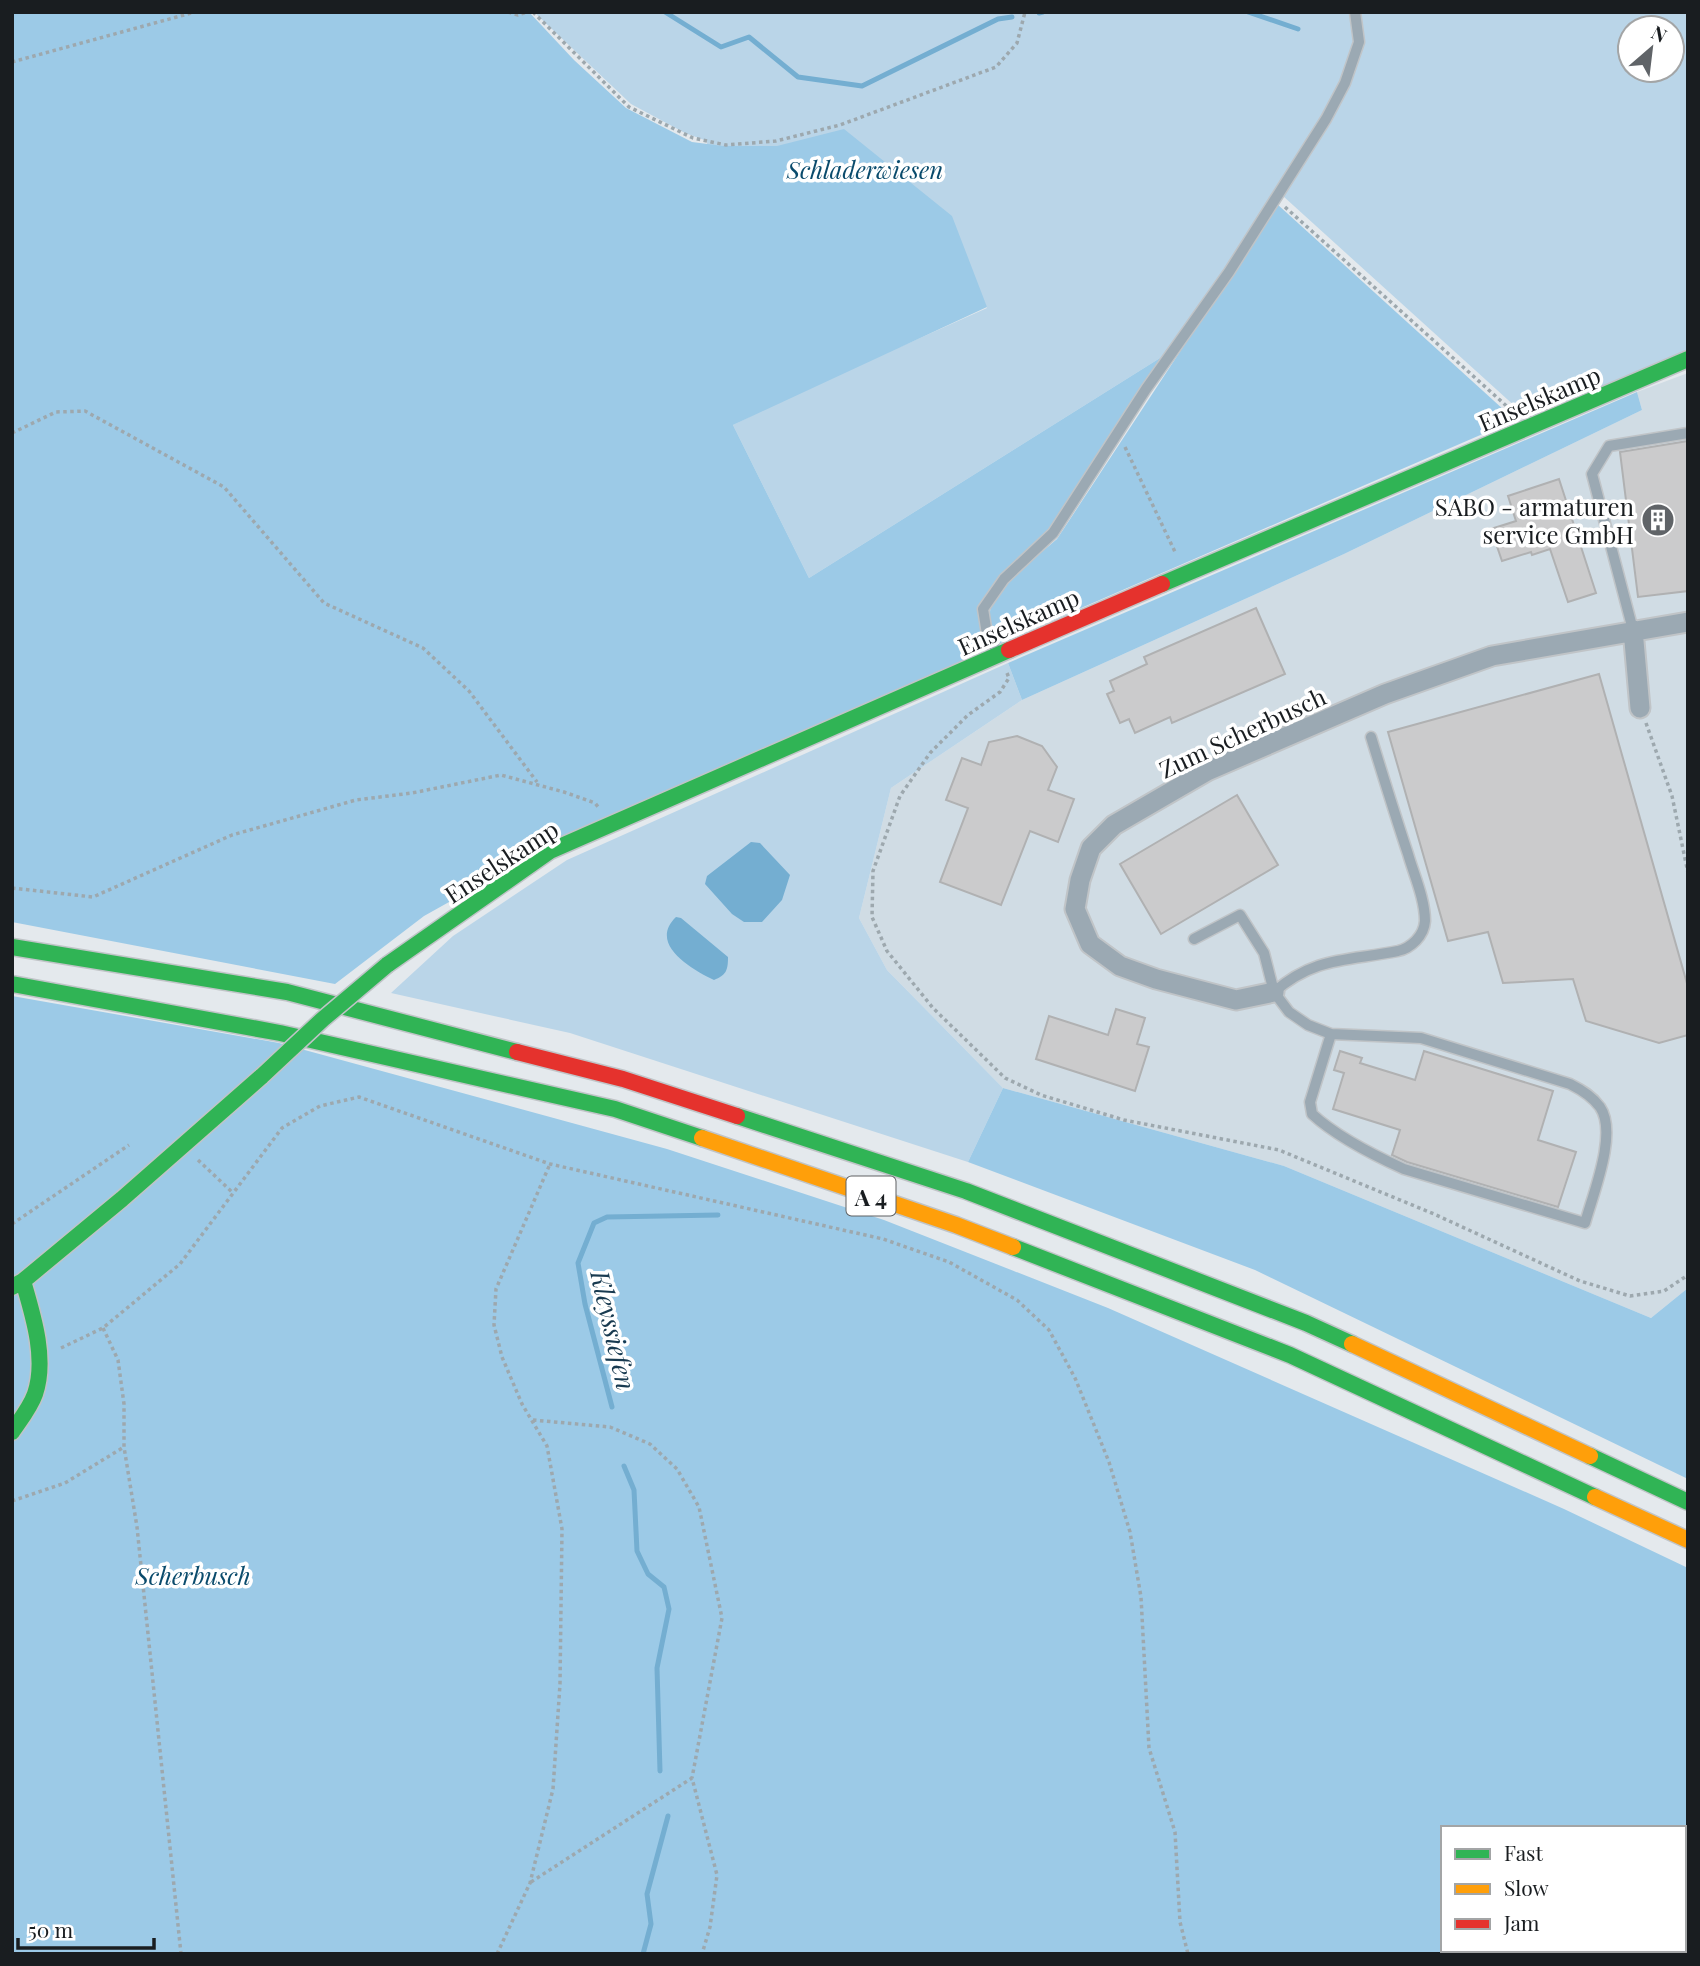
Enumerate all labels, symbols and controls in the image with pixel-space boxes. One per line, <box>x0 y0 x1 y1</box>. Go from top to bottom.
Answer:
north arrow <box>1616 14 1686 84</box>
text: N <box>1647 18 1672 48</box>
park label: Schladerwiesen <box>786 153 943 185</box>
street label: Enselskamp <box>1473 358 1605 438</box>
place label: SABO - armaturen service GmbH <box>1435 490 1634 550</box>
building icon: SABO - armaturen service GmbH <box>1639 501 1677 539</box>
street label: Enselskamp <box>952 580 1084 662</box>
street label: Zum Scherbusch <box>1154 679 1330 785</box>
street label: Enselskamp <box>438 812 564 910</box>
road number: A 4 <box>846 1176 896 1216</box>
water label: Kleyssiefen <box>583 1266 645 1393</box>
park label: Scherbusch <box>134 1559 251 1591</box>
legend <box>1441 1826 1686 1952</box>
text: Fast <box>1504 1838 1543 1866</box>
text: Slow <box>1504 1873 1549 1901</box>
scale bar <box>18 1906 154 1950</box>
text: Jam <box>1503 1908 1540 1936</box>
text: 50 m <box>28 1915 74 1943</box>

